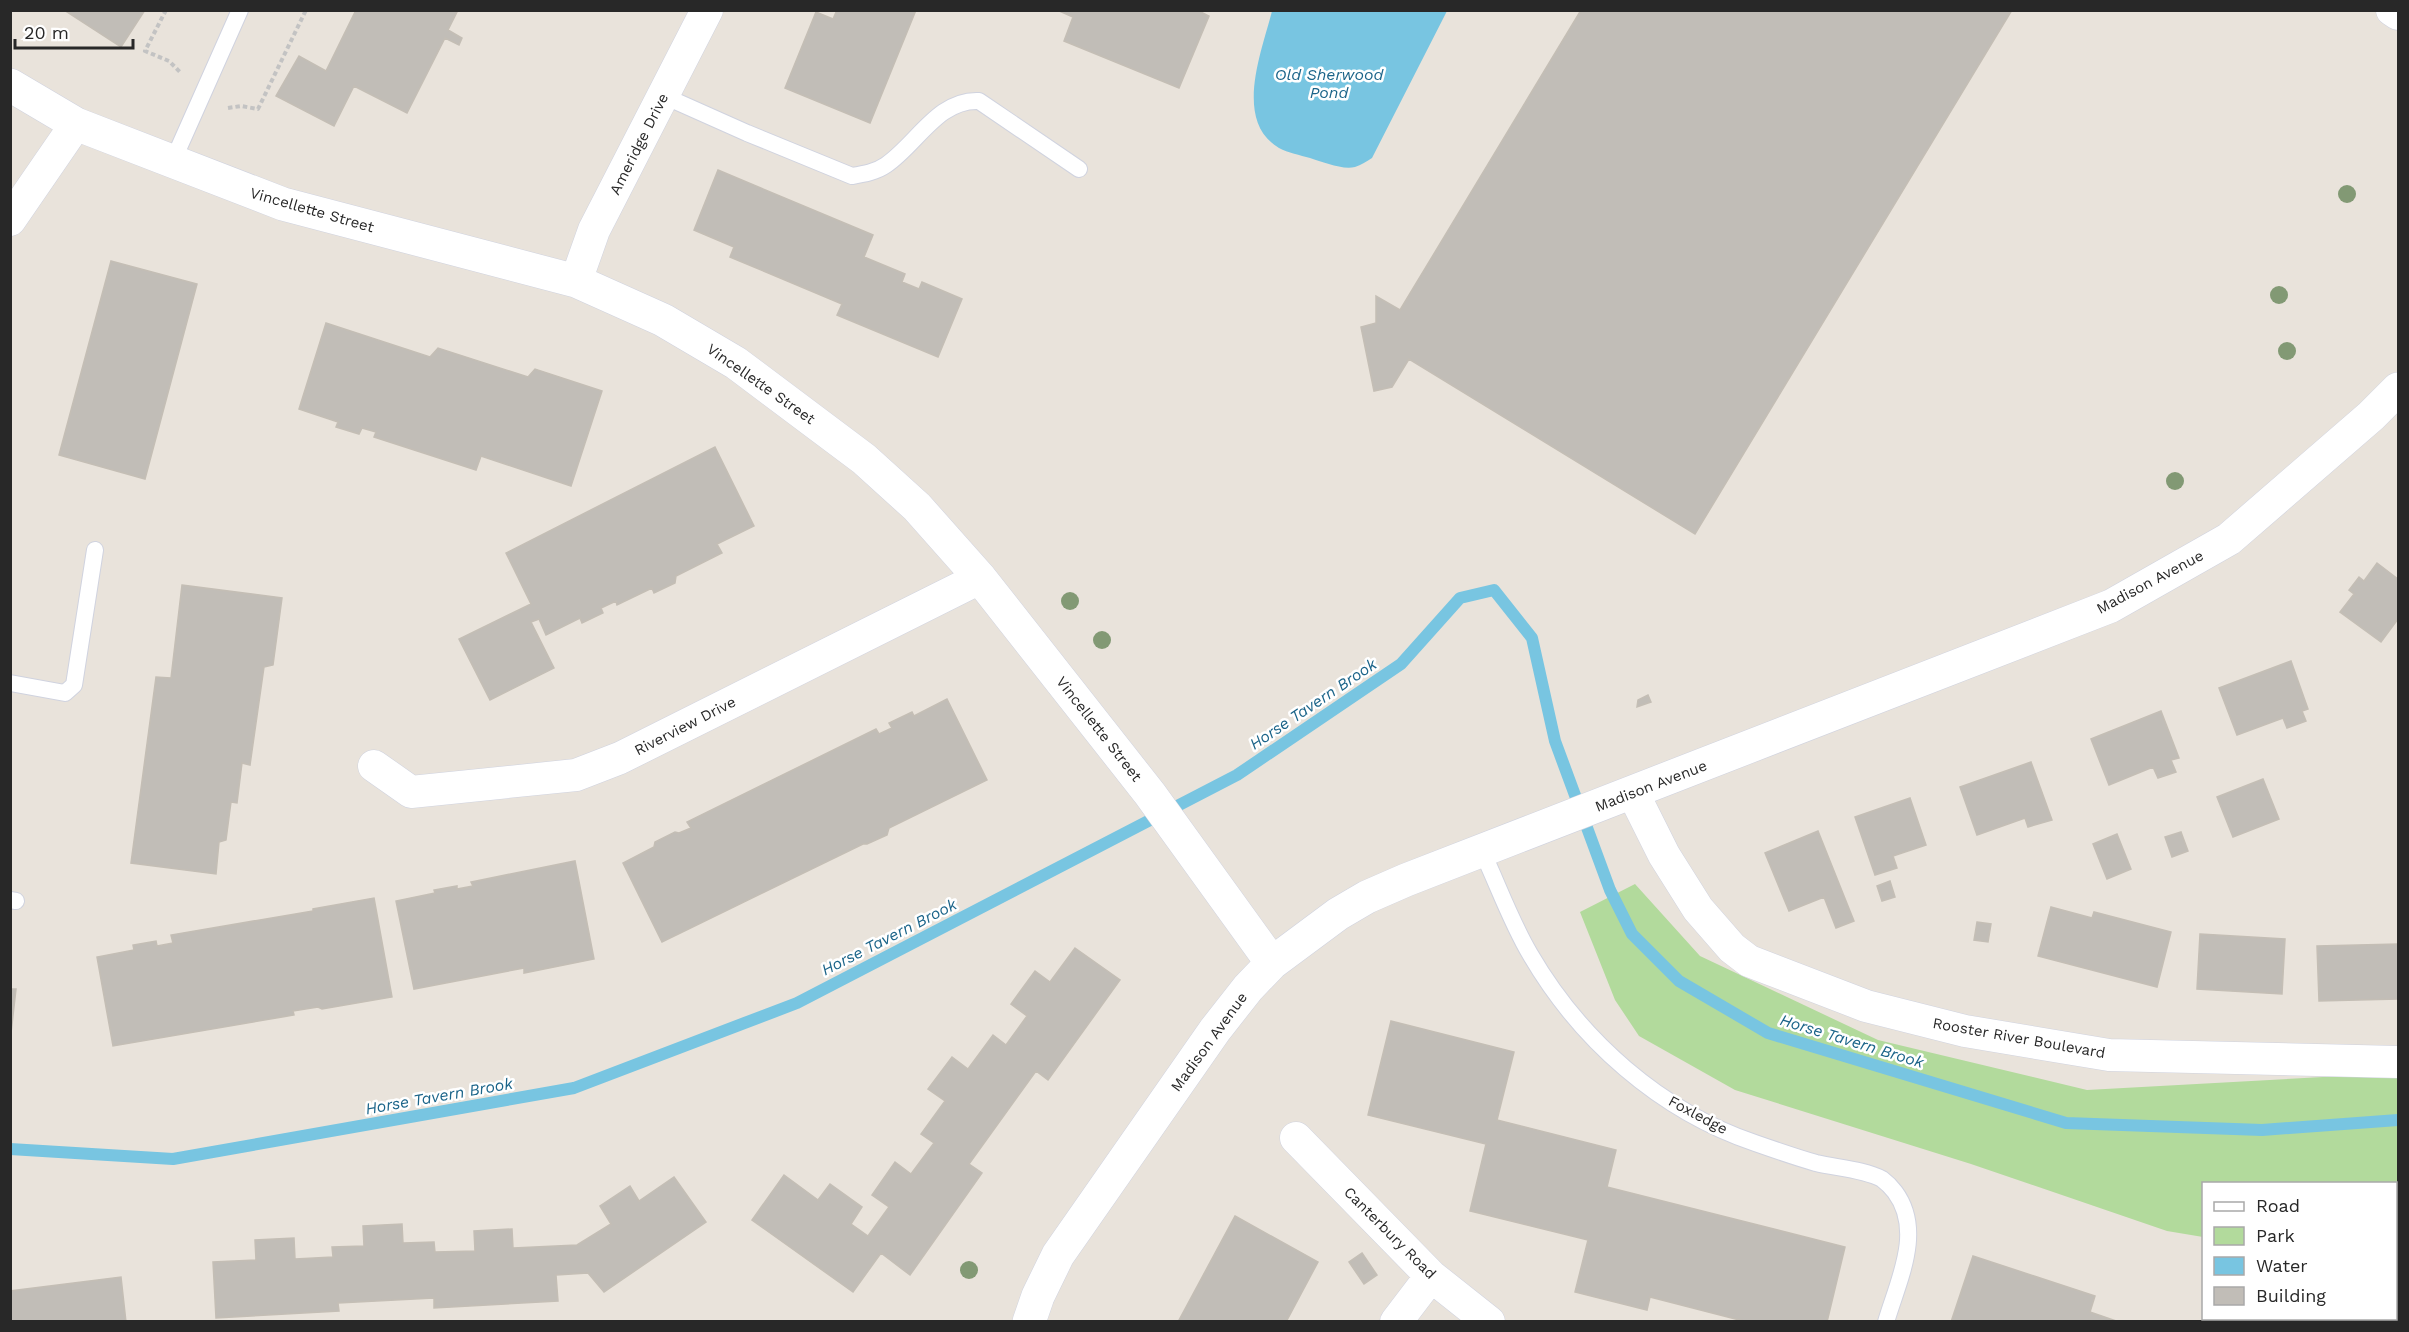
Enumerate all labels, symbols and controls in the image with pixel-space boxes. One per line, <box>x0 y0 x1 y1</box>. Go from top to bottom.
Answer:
scale bar <box>15 12 134 50</box>
text: 20 m <box>24 22 69 43</box>
water label: Old Sherwood Pond <box>1275 65 1384 102</box>
street label: Ameridge Drive <box>606 90 672 198</box>
street label: Vincellette Street <box>248 184 377 237</box>
street label: Vincellette Street <box>703 340 819 429</box>
street label: Madison Avenue <box>2094 546 2206 618</box>
water label: Horse Tavern Brook <box>1246 654 1381 754</box>
street label: Vincellette Street <box>1052 673 1146 786</box>
street label: Riverview Drive <box>631 693 739 759</box>
street label: Madison Avenue <box>1593 756 1709 816</box>
water label: Horse Tavern Brook <box>818 894 961 979</box>
street label: Madison Avenue <box>1167 989 1251 1095</box>
water label: Horse Tavern Brook <box>1778 1010 1927 1072</box>
street label: Rooster River Boulevard <box>1931 1014 2107 1062</box>
water label: Horse Tavern Brook <box>364 1073 515 1118</box>
street label: Foxledge <box>1665 1092 1731 1138</box>
legend <box>2202 1182 2397 1320</box>
street label: Canterbury Road <box>1340 1183 1440 1283</box>
text: Road <box>2256 1195 2300 1216</box>
text: Park <box>2256 1225 2295 1246</box>
text: Water <box>2256 1255 2308 1276</box>
text: Building <box>2256 1285 2326 1306</box>

